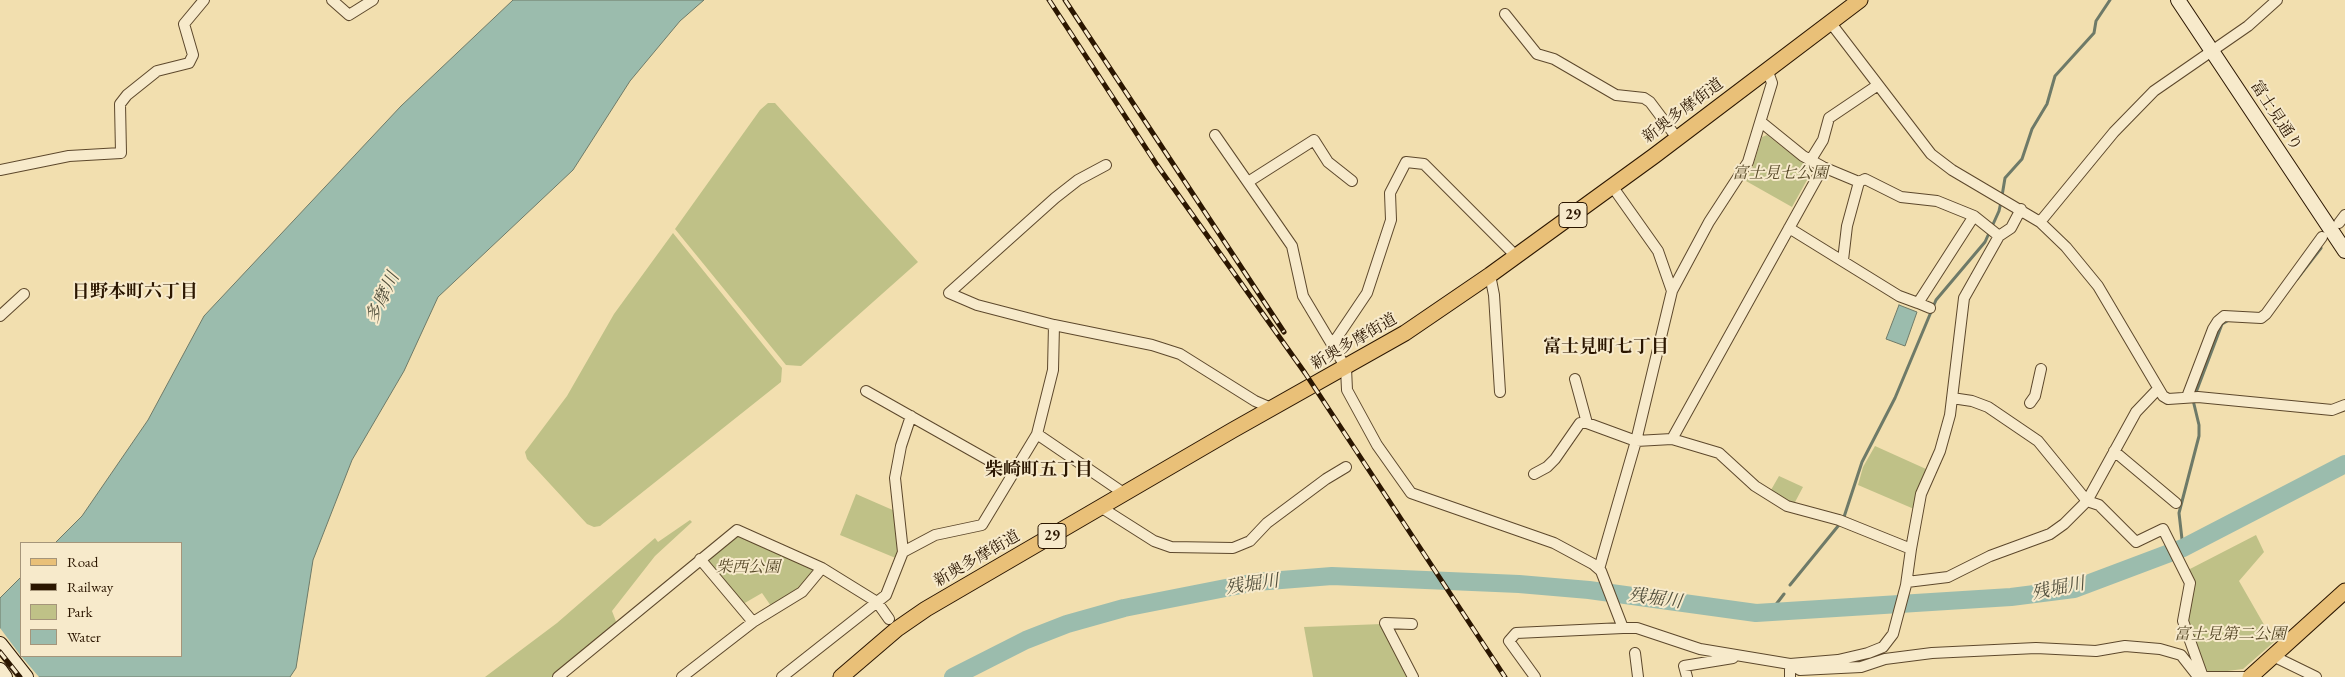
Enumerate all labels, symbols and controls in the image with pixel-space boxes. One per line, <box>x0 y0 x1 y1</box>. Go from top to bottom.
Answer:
street label: 新奥多摩街道 <box>1639 74 1727 148</box>
street label: 富士見通り <box>2246 77 2306 155</box>
park label: 富士見七公園 <box>1732 164 1828 184</box>
road number: 29 <box>1559 202 1587 228</box>
water label: 多摩川 <box>361 269 405 327</box>
district label: 日野本町六丁目 <box>72 281 198 303</box>
street label: 新奥多摩街道 <box>1308 310 1400 374</box>
district label: 富士見町七丁目 <box>1543 336 1669 358</box>
district label: 柴崎町五丁目 <box>985 459 1093 481</box>
road number: 29 <box>1038 524 1066 548</box>
street label: 新奥多摩街道 <box>931 527 1023 591</box>
legend <box>20 542 182 657</box>
text: Road <box>67 552 98 571</box>
park label: 柴西公園 <box>716 558 780 578</box>
water label: 残堀川 <box>1224 571 1280 599</box>
water label: 残堀川 <box>2029 573 2087 605</box>
text: Railway <box>67 577 113 596</box>
water label: 残堀川 <box>1627 585 1683 613</box>
text: Park <box>67 602 93 621</box>
park label: 富士見第二公園 <box>2174 625 2286 645</box>
text: Water <box>67 627 101 646</box>

